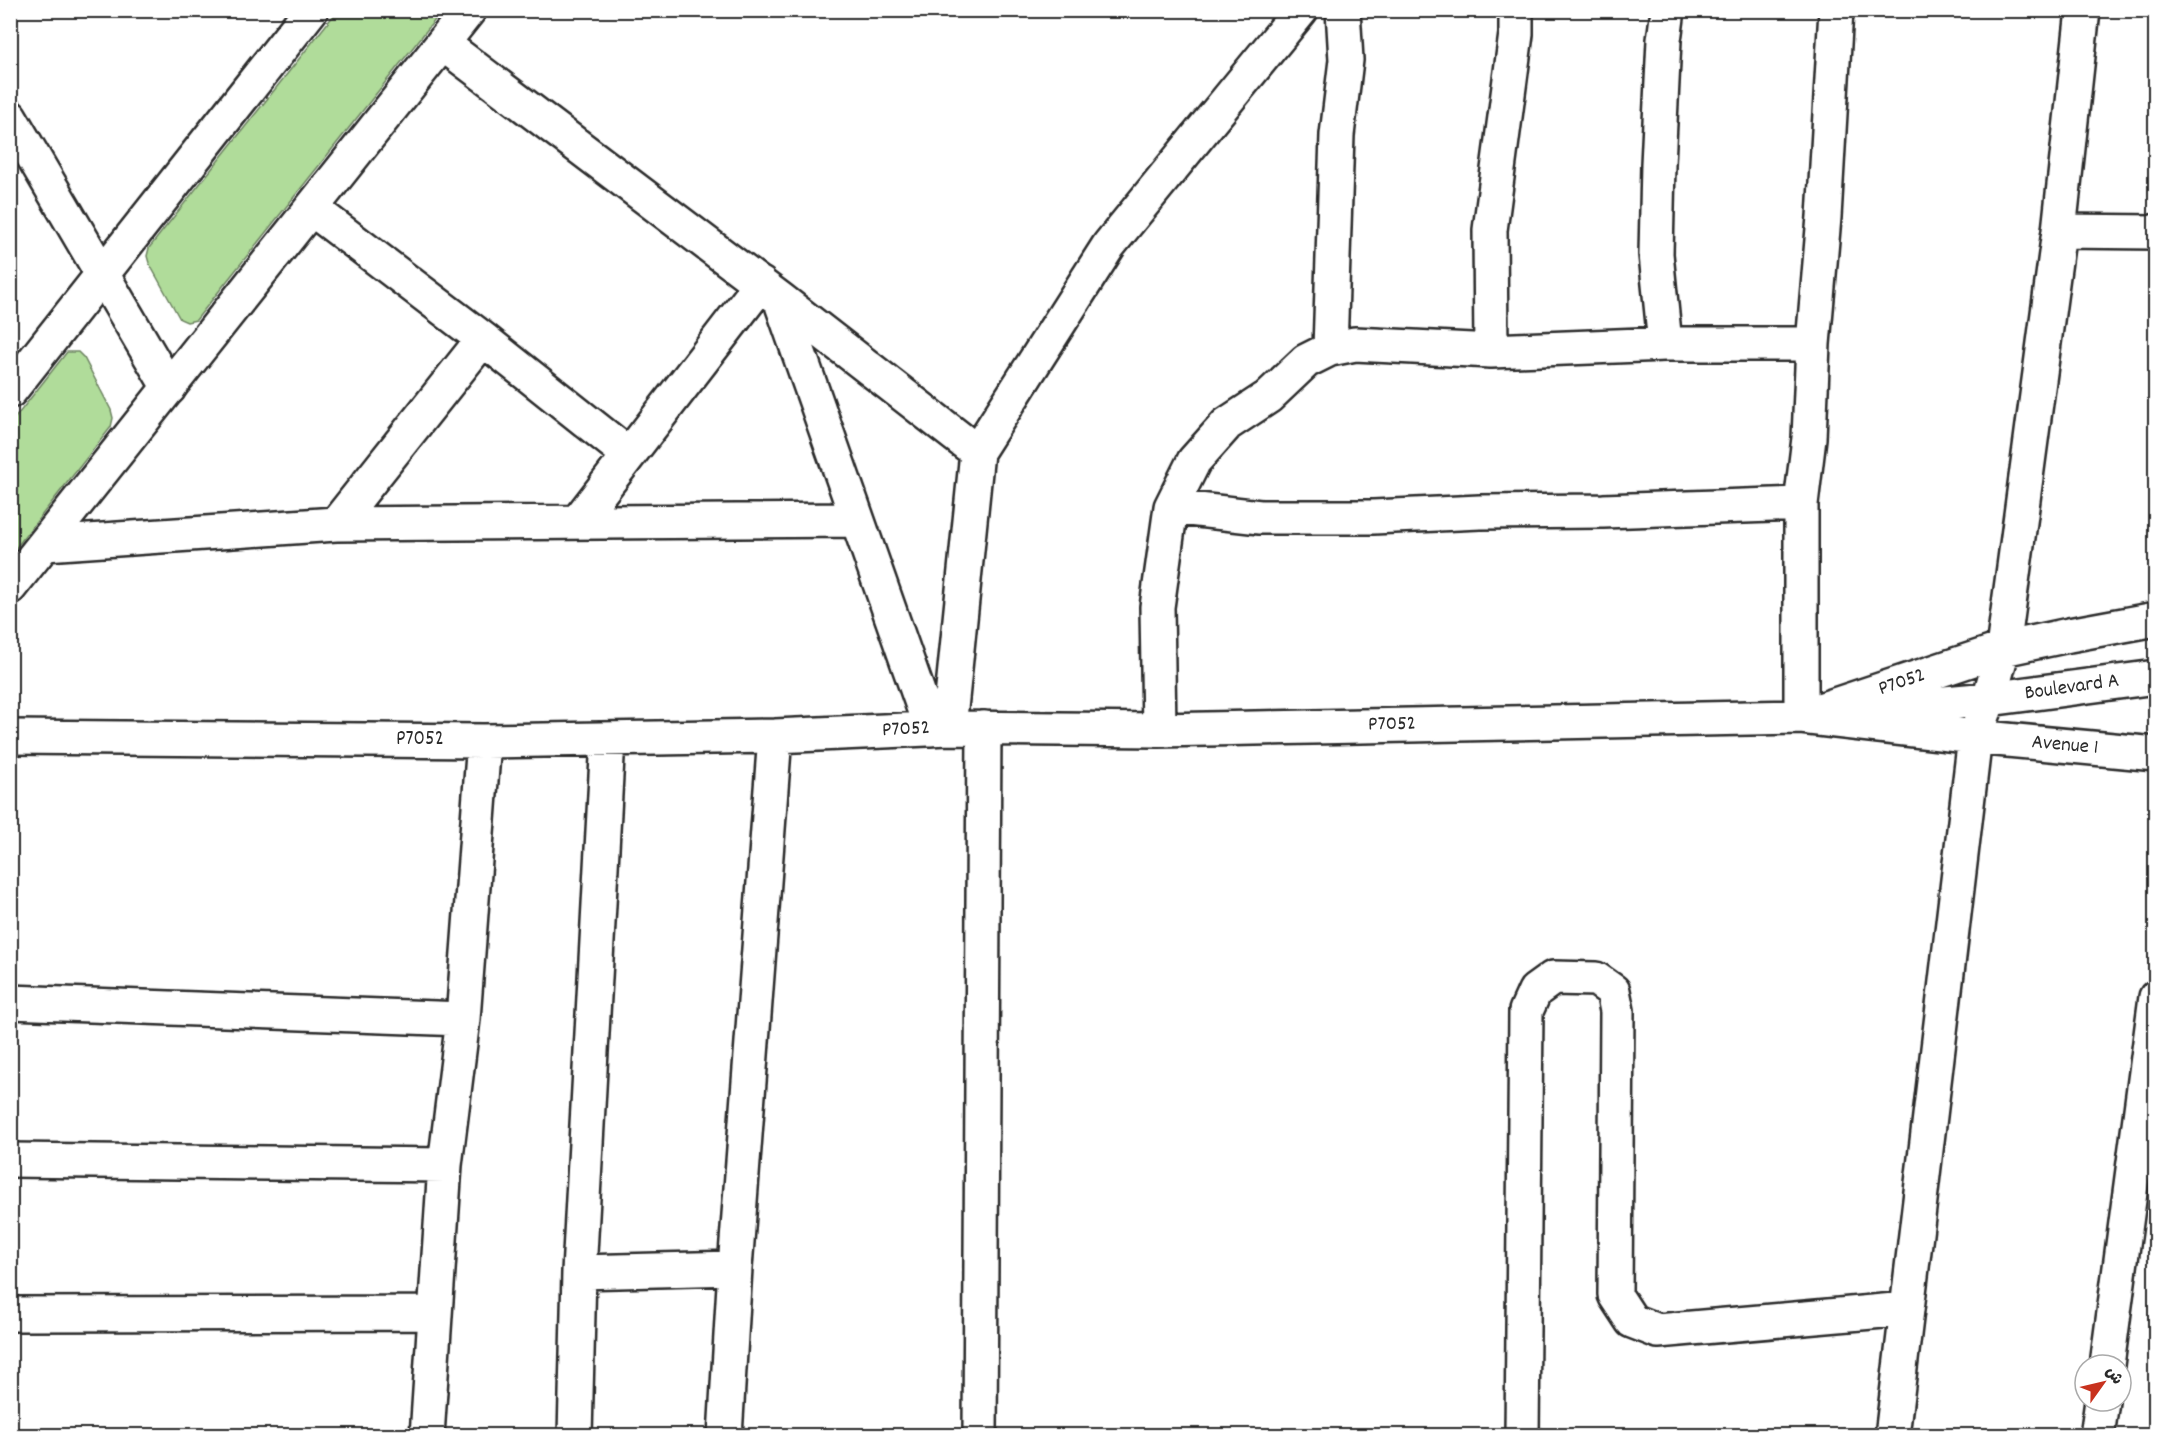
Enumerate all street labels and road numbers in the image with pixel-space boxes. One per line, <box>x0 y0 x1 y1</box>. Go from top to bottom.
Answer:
street label: P7052 <box>1874 661 1930 705</box>
street label: Boulevard A <box>2023 667 2121 709</box>
street label: P7052 <box>1368 710 1416 740</box>
street label: P7052 <box>881 714 931 746</box>
street label: P7052 <box>396 725 444 755</box>
street label: Avenue 1 <box>2030 728 2100 764</box>

